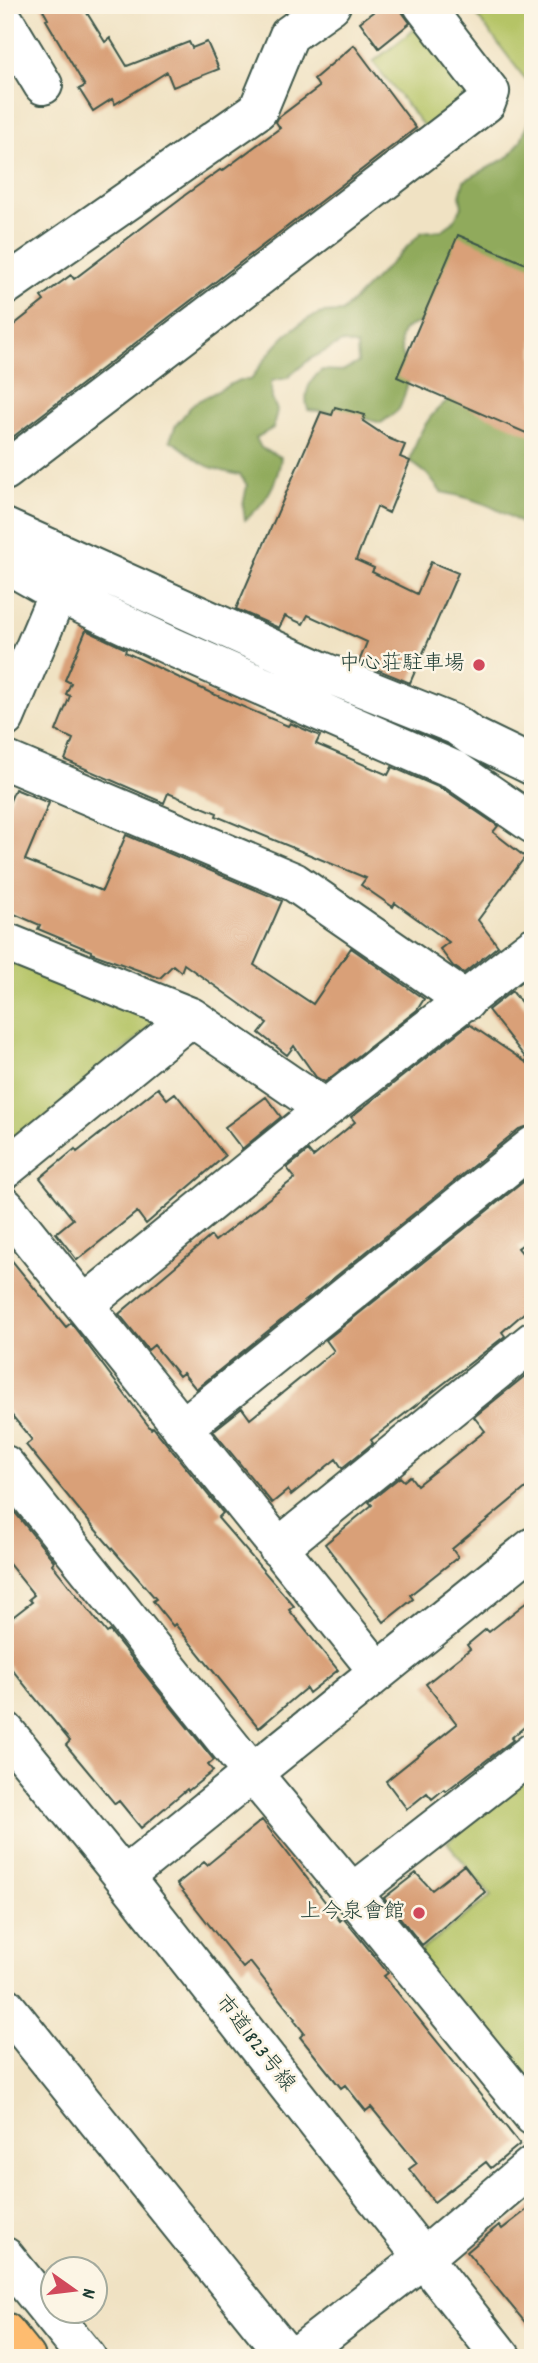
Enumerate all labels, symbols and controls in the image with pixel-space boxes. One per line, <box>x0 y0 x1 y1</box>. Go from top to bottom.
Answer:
place label: 中心荘駐車場 <box>339 650 465 680</box>
marker: 中心荘駐車場 <box>471 657 487 673</box>
place label: 上今泉會館 <box>300 1898 405 1928</box>
marker: 上今泉會館 <box>411 1905 427 1921</box>
street label: 市道1823号線 <box>207 1989 301 2099</box>
north arrow <box>38 2254 108 2324</box>
text: N <box>73 2285 101 2301</box>

